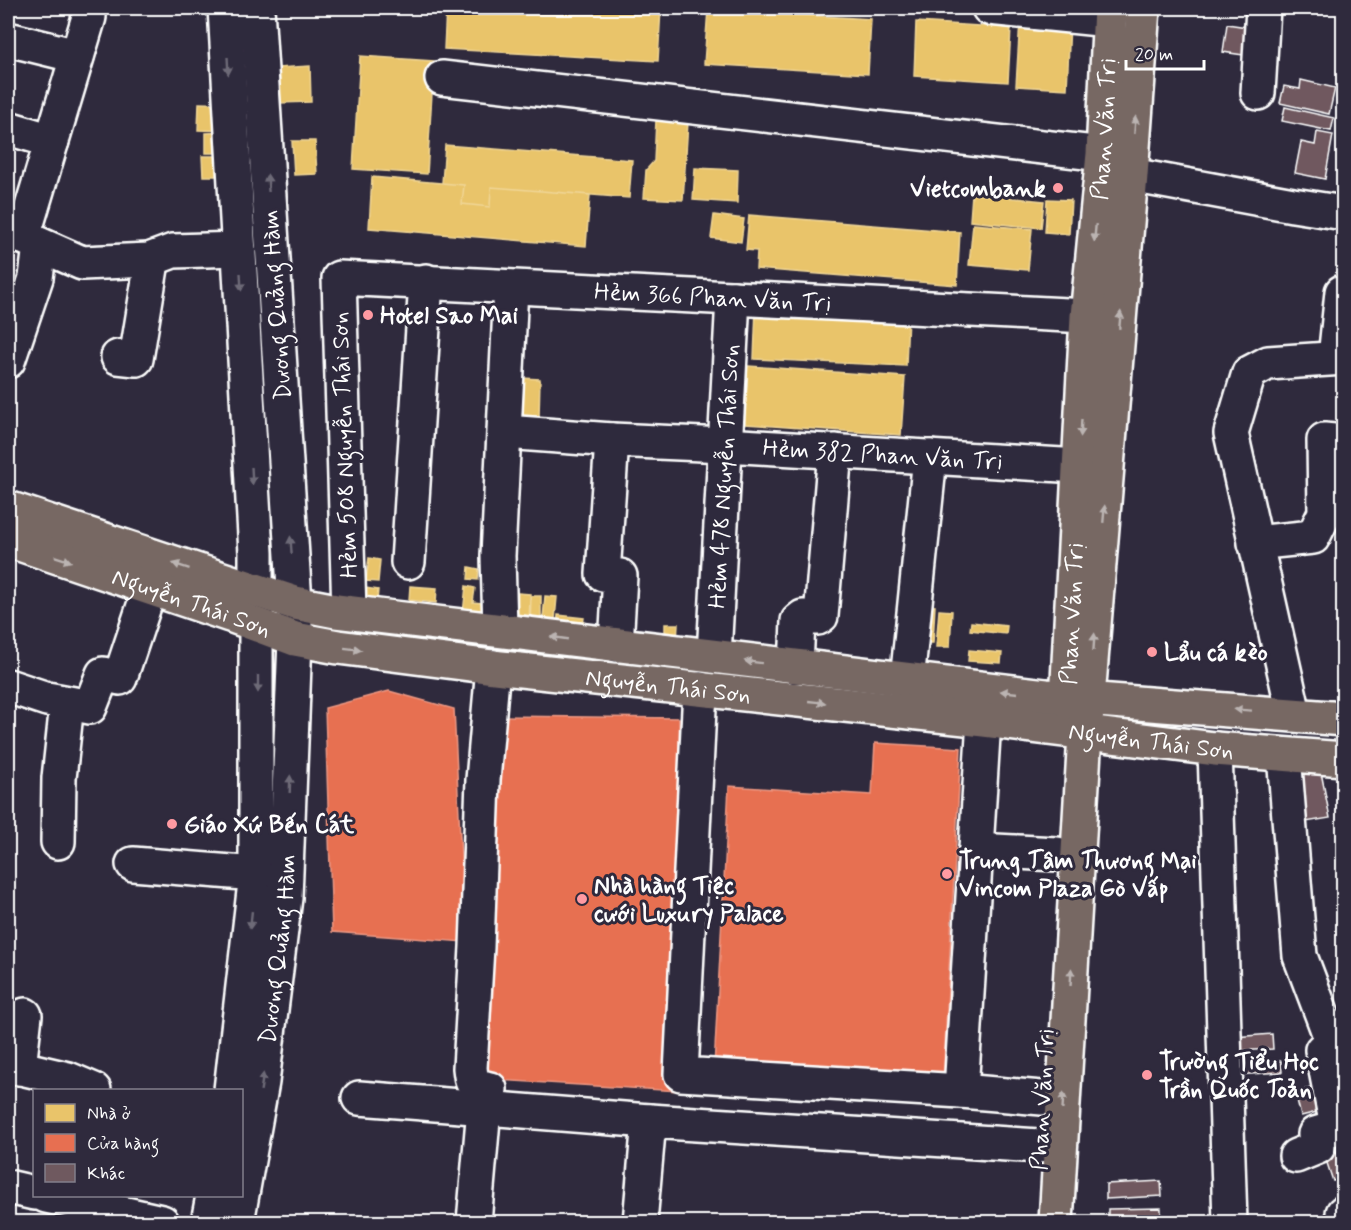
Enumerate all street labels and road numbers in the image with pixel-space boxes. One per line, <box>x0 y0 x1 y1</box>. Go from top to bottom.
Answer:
street label: Phan Văn Trị <box>1085 58 1125 202</box>
street label: Dương Quảng Hàm <box>255 209 303 401</box>
street label: Hẻm 366 Phan Văn Trị <box>593 277 831 320</box>
street label: Hẻm 508 Nguyễn Thái Sơn <box>325 311 369 579</box>
street label: Hẻm 478 Nguyễn Thái Sơn <box>703 343 748 609</box>
street label: Hẻm 382 Phan Văn Trị <box>762 433 1003 478</box>
street label: Phan Văn Trị <box>1054 543 1092 686</box>
street label: Nguyễn Thái Sơn <box>108 562 275 646</box>
street label: Nguyễn Thái Sơn <box>584 663 752 712</box>
street label: Nguyễn Thái Sơn <box>1067 717 1235 767</box>
street label: Dương Quảng Hàm <box>253 854 304 1046</box>
street label: Phan Văn Trị <box>1024 1029 1063 1172</box>

